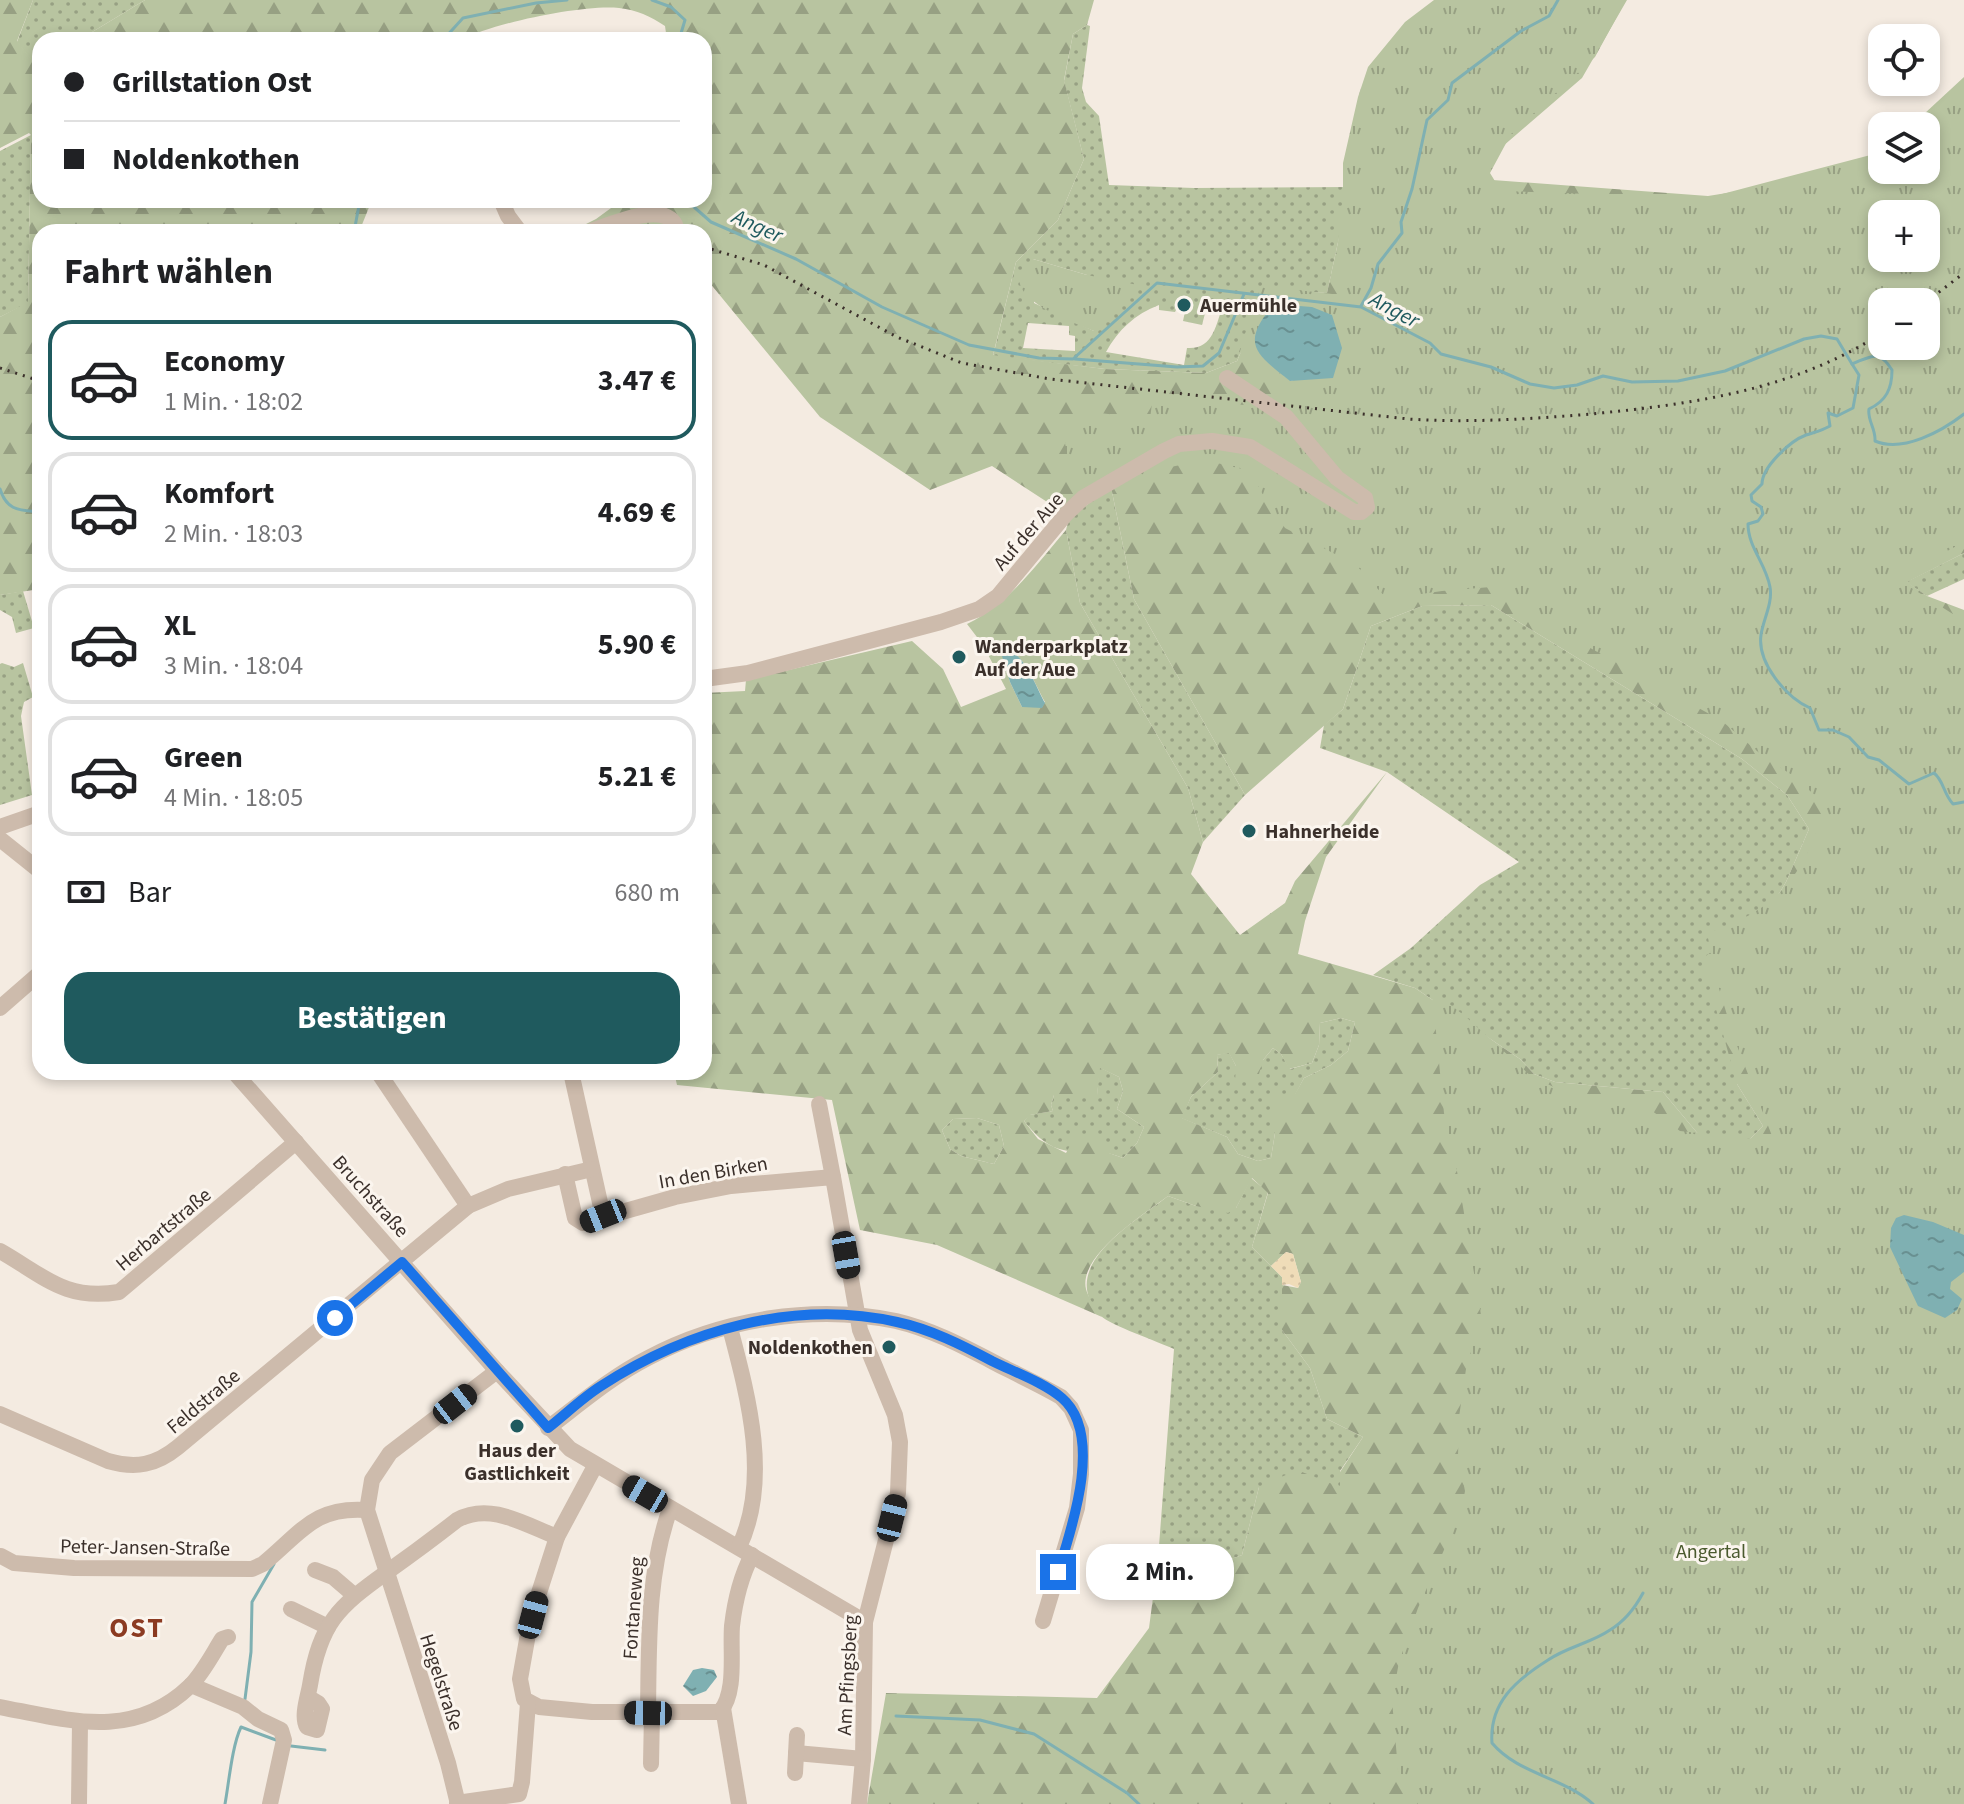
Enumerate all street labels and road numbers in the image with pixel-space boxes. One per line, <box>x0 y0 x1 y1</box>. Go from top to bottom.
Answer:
street label: Auf der Aue <box>987 487 1071 577</box>
street label: Bruchstraße <box>326 1149 415 1244</box>
street label: In den Birken <box>656 1150 770 1196</box>
street label: Herbartstraße <box>110 1181 218 1278</box>
street label: Feldstraße <box>161 1363 247 1441</box>
street label: Peter-Jansen-Straße <box>60 1533 230 1563</box>
street label: Fontaneweg <box>616 1556 652 1660</box>
street label: Am Pfingsberg <box>831 1614 865 1736</box>
street label: Hegelstraße <box>412 1630 470 1734</box>

